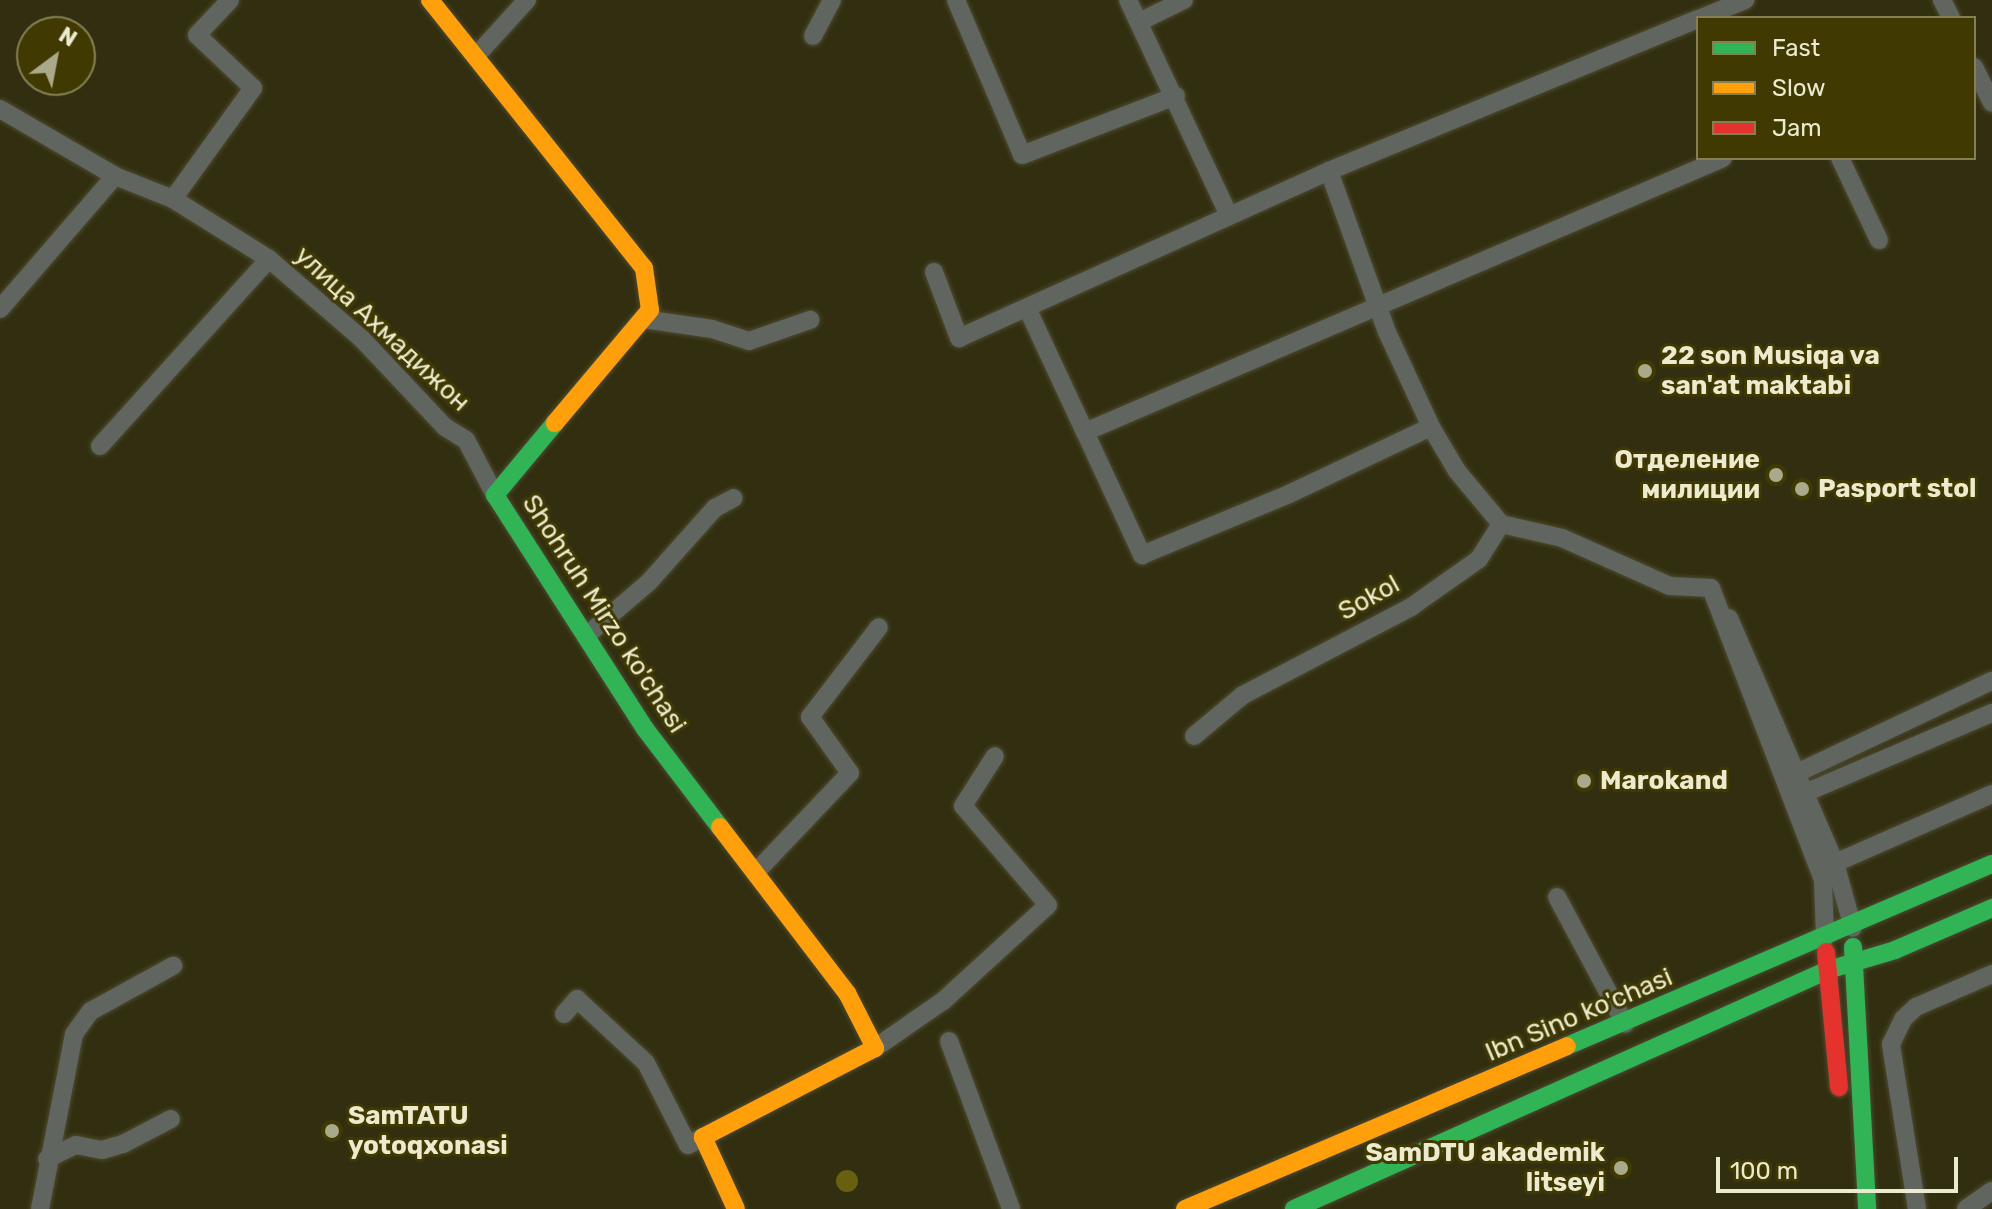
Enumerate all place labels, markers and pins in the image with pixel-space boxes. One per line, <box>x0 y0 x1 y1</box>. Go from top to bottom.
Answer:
place label: 22 son Musiqa va san'at maktabi <box>1661 340 1880 402</box>
marker: 22 son Musiqa va san'at maktabi <box>1636 362 1654 380</box>
place label: Отделение милиции <box>1615 444 1760 506</box>
marker: Отделение милиции <box>1767 466 1785 484</box>
place label: Pasport stol <box>1818 473 1977 505</box>
marker: Pasport stol <box>1793 480 1811 498</box>
place label: Marokand <box>1600 765 1728 797</box>
marker: Marokand <box>1575 772 1593 790</box>
place label: SamTATU yotoqxonasi <box>348 1100 508 1162</box>
marker: SamTATU yotoqxonasi <box>323 1122 341 1140</box>
place label: SamDTU akademik litseyi <box>1366 1137 1605 1198</box>
marker: SamDTU akademik litseyi <box>1612 1159 1630 1177</box>

